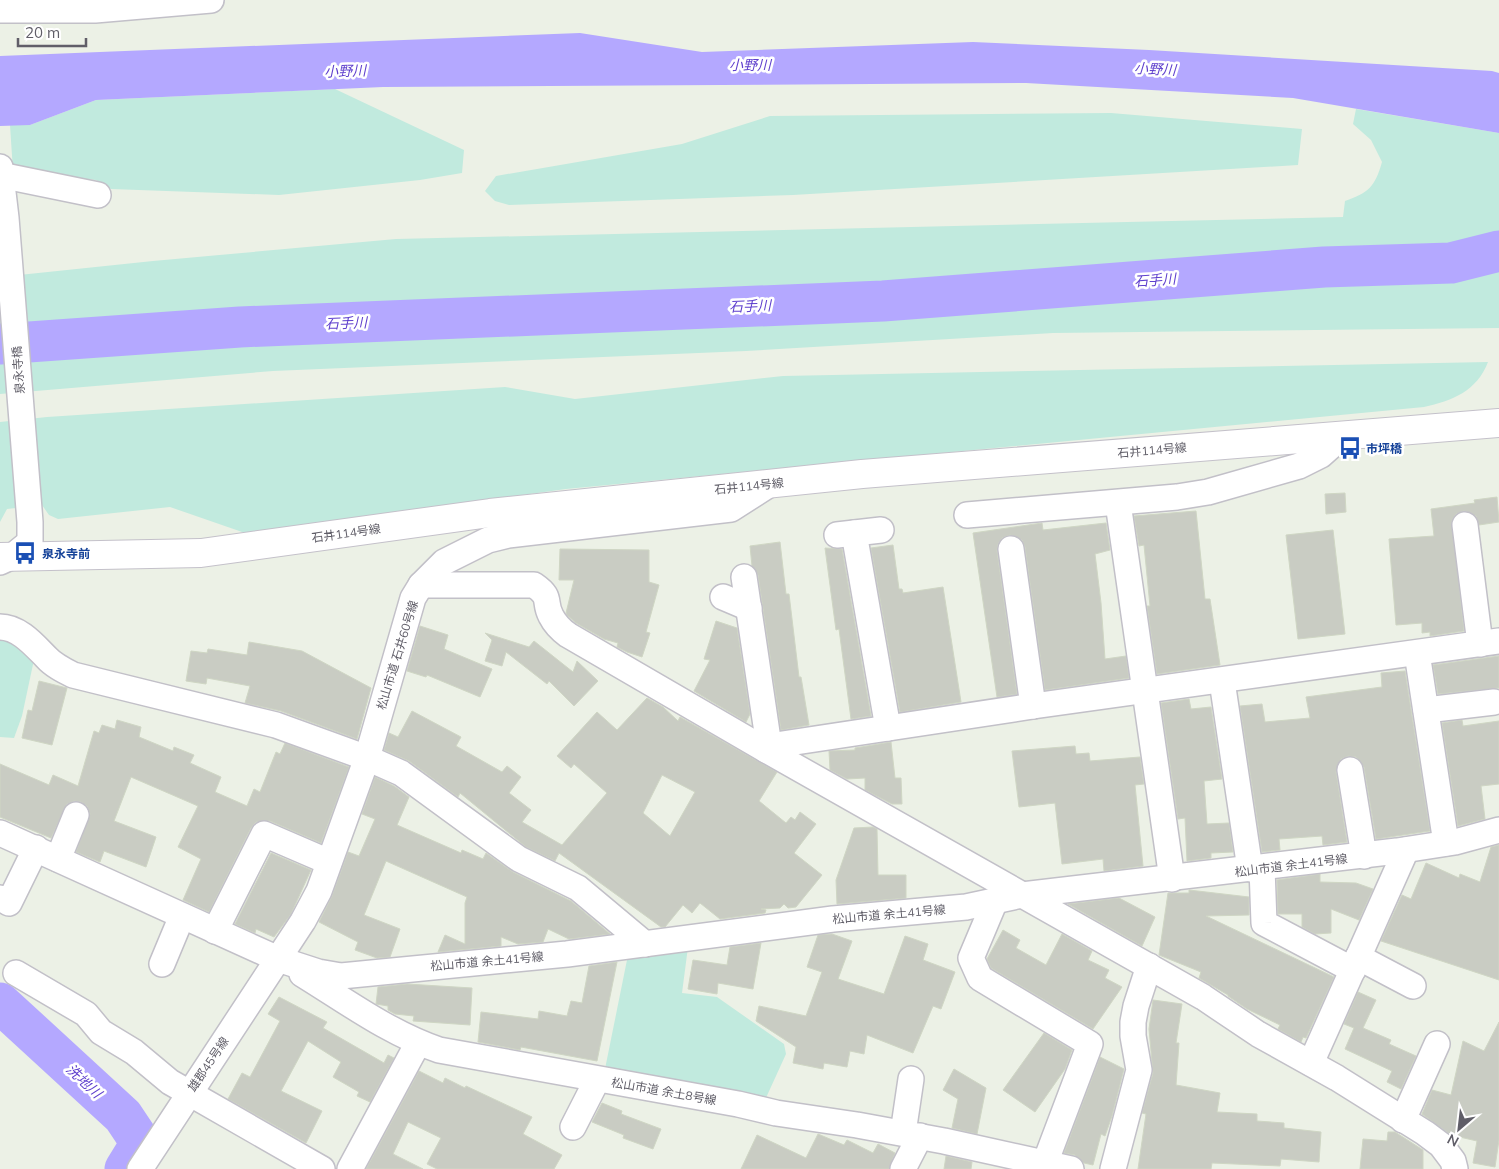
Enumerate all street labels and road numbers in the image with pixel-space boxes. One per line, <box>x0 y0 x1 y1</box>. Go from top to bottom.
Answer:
street label: 泉永寺橋 <box>9 346 27 394</box>
street label: 石井114号線 <box>1117 439 1187 461</box>
street label: 石井114号線 <box>714 475 784 497</box>
street label: 石井114号線 <box>310 521 382 545</box>
street label: 松山市道 石井60号線 <box>373 599 421 711</box>
street label: 松山市道 余土41号線 <box>1234 851 1348 879</box>
street label: 松山市道 余土41号線 <box>832 902 946 926</box>
street label: 松山市道 余土41号線 <box>430 949 544 973</box>
street label: 雄郡45号線 <box>184 1034 232 1094</box>
street label: 松山市道 余土8号線 <box>610 1074 718 1108</box>

